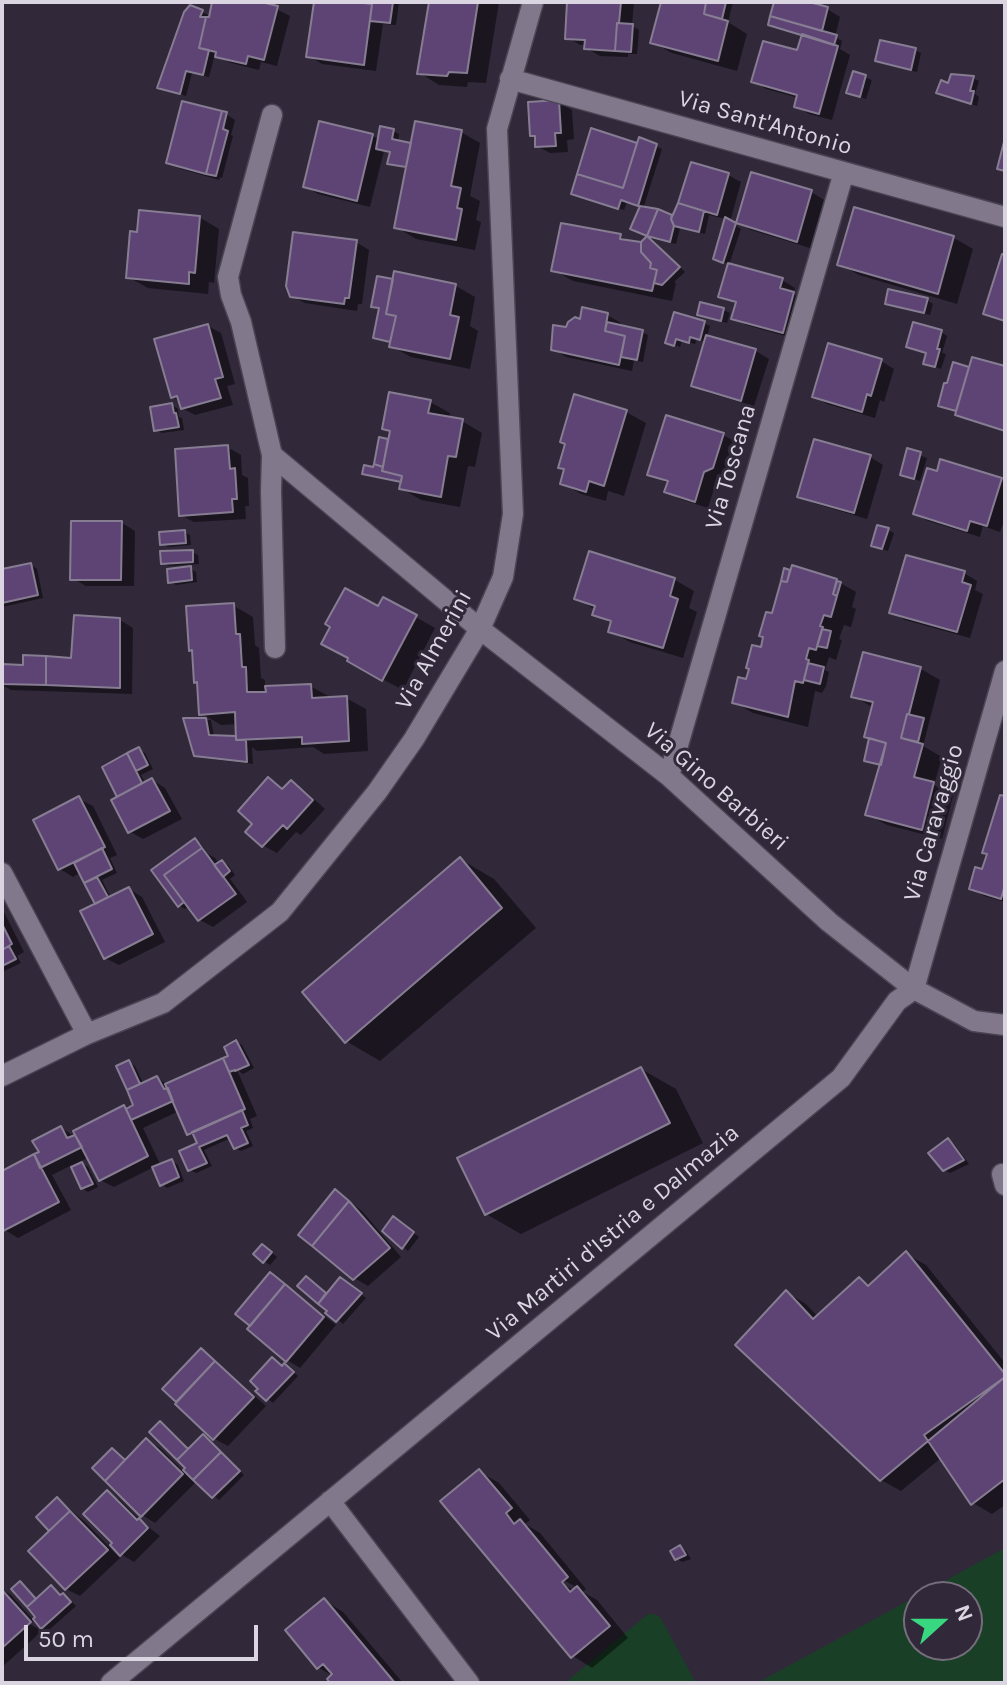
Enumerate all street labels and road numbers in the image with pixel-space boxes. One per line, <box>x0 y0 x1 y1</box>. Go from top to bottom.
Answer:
street label: Via Sant'Antonio <box>675 84 855 162</box>
street label: Via Toscana <box>699 401 763 533</box>
street label: Via Almerini <box>389 585 479 715</box>
street label: Via Gino Barbieri <box>638 716 794 858</box>
street label: Via Caravaggio <box>898 741 970 905</box>
street label: Via Martiri d'Istria e Dalmazia <box>481 1119 745 1347</box>

